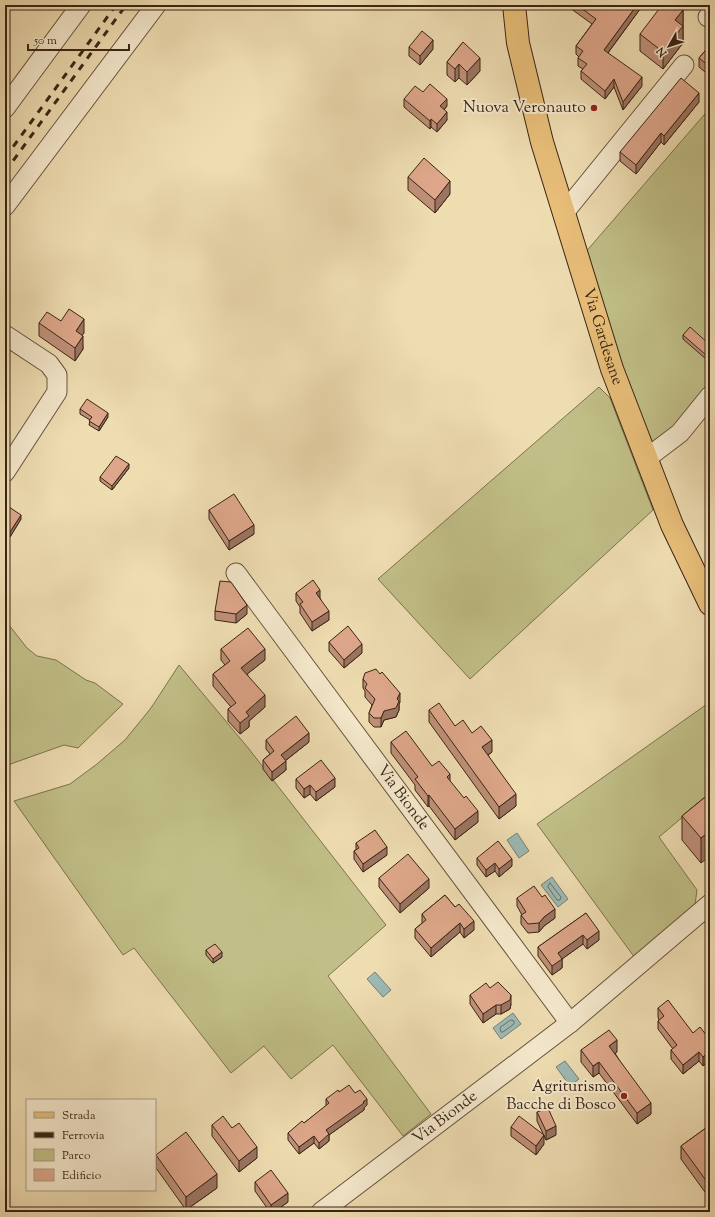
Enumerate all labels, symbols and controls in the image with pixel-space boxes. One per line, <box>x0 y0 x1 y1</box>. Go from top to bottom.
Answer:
scale bar <box>28 26 129 52</box>
north arrow <box>649 26 689 66</box>
text: 50 m <box>33 32 57 50</box>
text: N <box>653 43 672 61</box>
place label: Nuova Veronauto <box>463 97 586 120</box>
marker: Nuova Veronauto <box>589 103 599 113</box>
street label: Via Gardesane <box>576 286 629 389</box>
street label: Via Bionde <box>371 760 435 835</box>
place label: Agriturismo Bacche di Bosco <box>506 1076 616 1117</box>
street label: Via Bionde <box>408 1085 483 1150</box>
marker: Agriturismo Bacche di Bosco <box>619 1091 629 1101</box>
legend <box>26 1099 156 1191</box>
text: Strada <box>62 1107 96 1125</box>
text: Ferrovia <box>62 1127 105 1145</box>
text: Parco <box>62 1147 91 1165</box>
text: Edificio <box>62 1167 102 1185</box>

